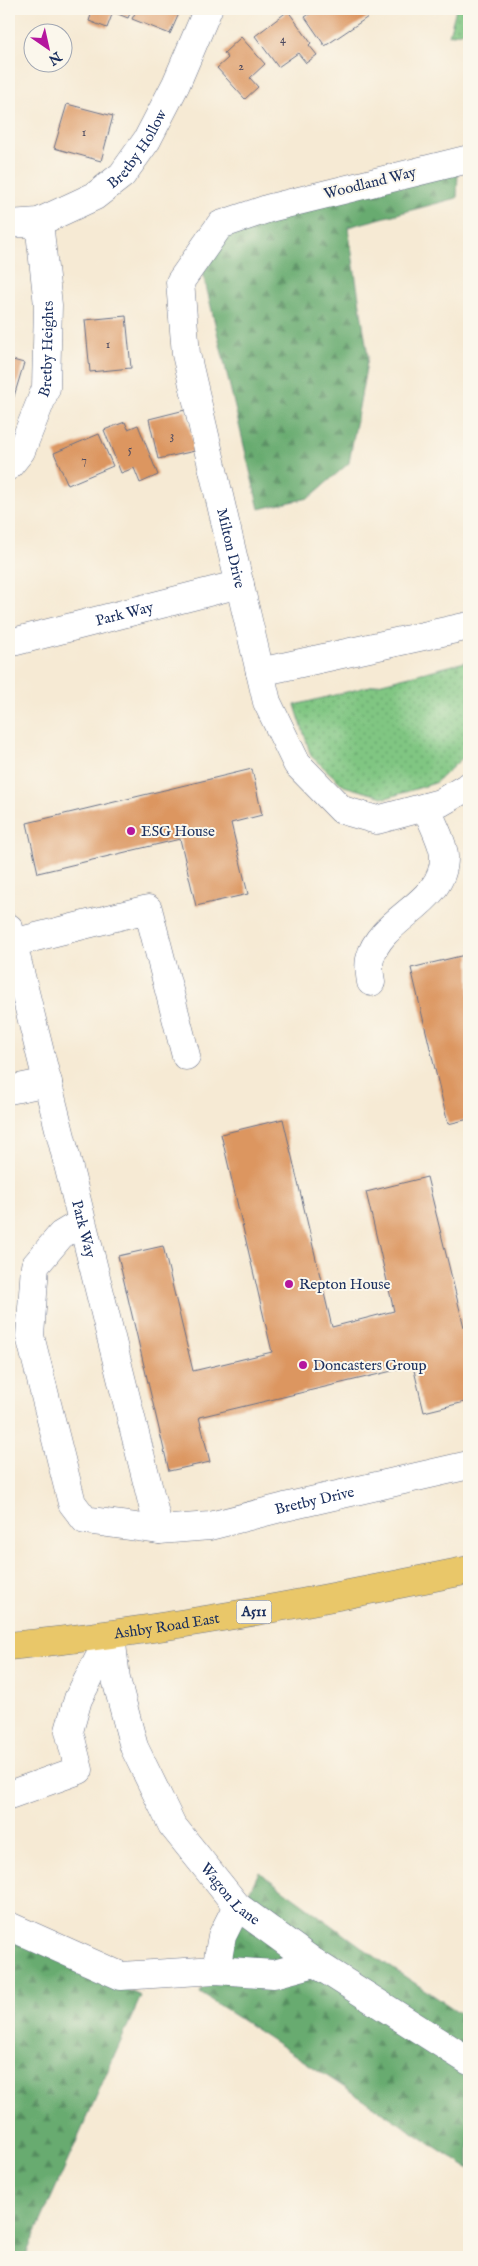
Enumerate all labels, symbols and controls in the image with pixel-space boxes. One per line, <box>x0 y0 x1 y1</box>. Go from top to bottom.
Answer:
north arrow <box>22 22 72 72</box>
house number: 4 <box>280 32 286 47</box>
text: N <box>45 47 66 69</box>
house number: 2 <box>238 59 244 74</box>
street label: Bretby Hollow <box>103 105 171 193</box>
house number: 1 <box>82 125 86 140</box>
street label: Woodland Way <box>322 162 419 204</box>
street label: Bretby Heights <box>34 300 58 400</box>
house number: 1 <box>106 337 110 352</box>
house number: 3 <box>170 428 174 443</box>
house number: 5 <box>128 442 133 457</box>
house number: 7 <box>81 453 87 468</box>
street label: Milton Drive <box>213 506 250 590</box>
street label: Park Way <box>93 597 156 630</box>
place label: ESG House <box>141 822 215 841</box>
marker: ESG House <box>125 825 137 837</box>
street label: Park Way <box>68 1198 100 1260</box>
place label: Repton House <box>299 1275 390 1294</box>
marker: Repton House <box>283 1278 295 1290</box>
place label: Doncasters Group <box>313 1356 427 1375</box>
marker: Doncasters Group <box>297 1359 309 1371</box>
street label: Bretby Drive <box>273 1482 356 1519</box>
road number: A511 <box>236 1600 272 1624</box>
street label: Ashby Road East <box>112 1608 221 1643</box>
street label: Wagon Lane <box>196 1859 264 1929</box>

